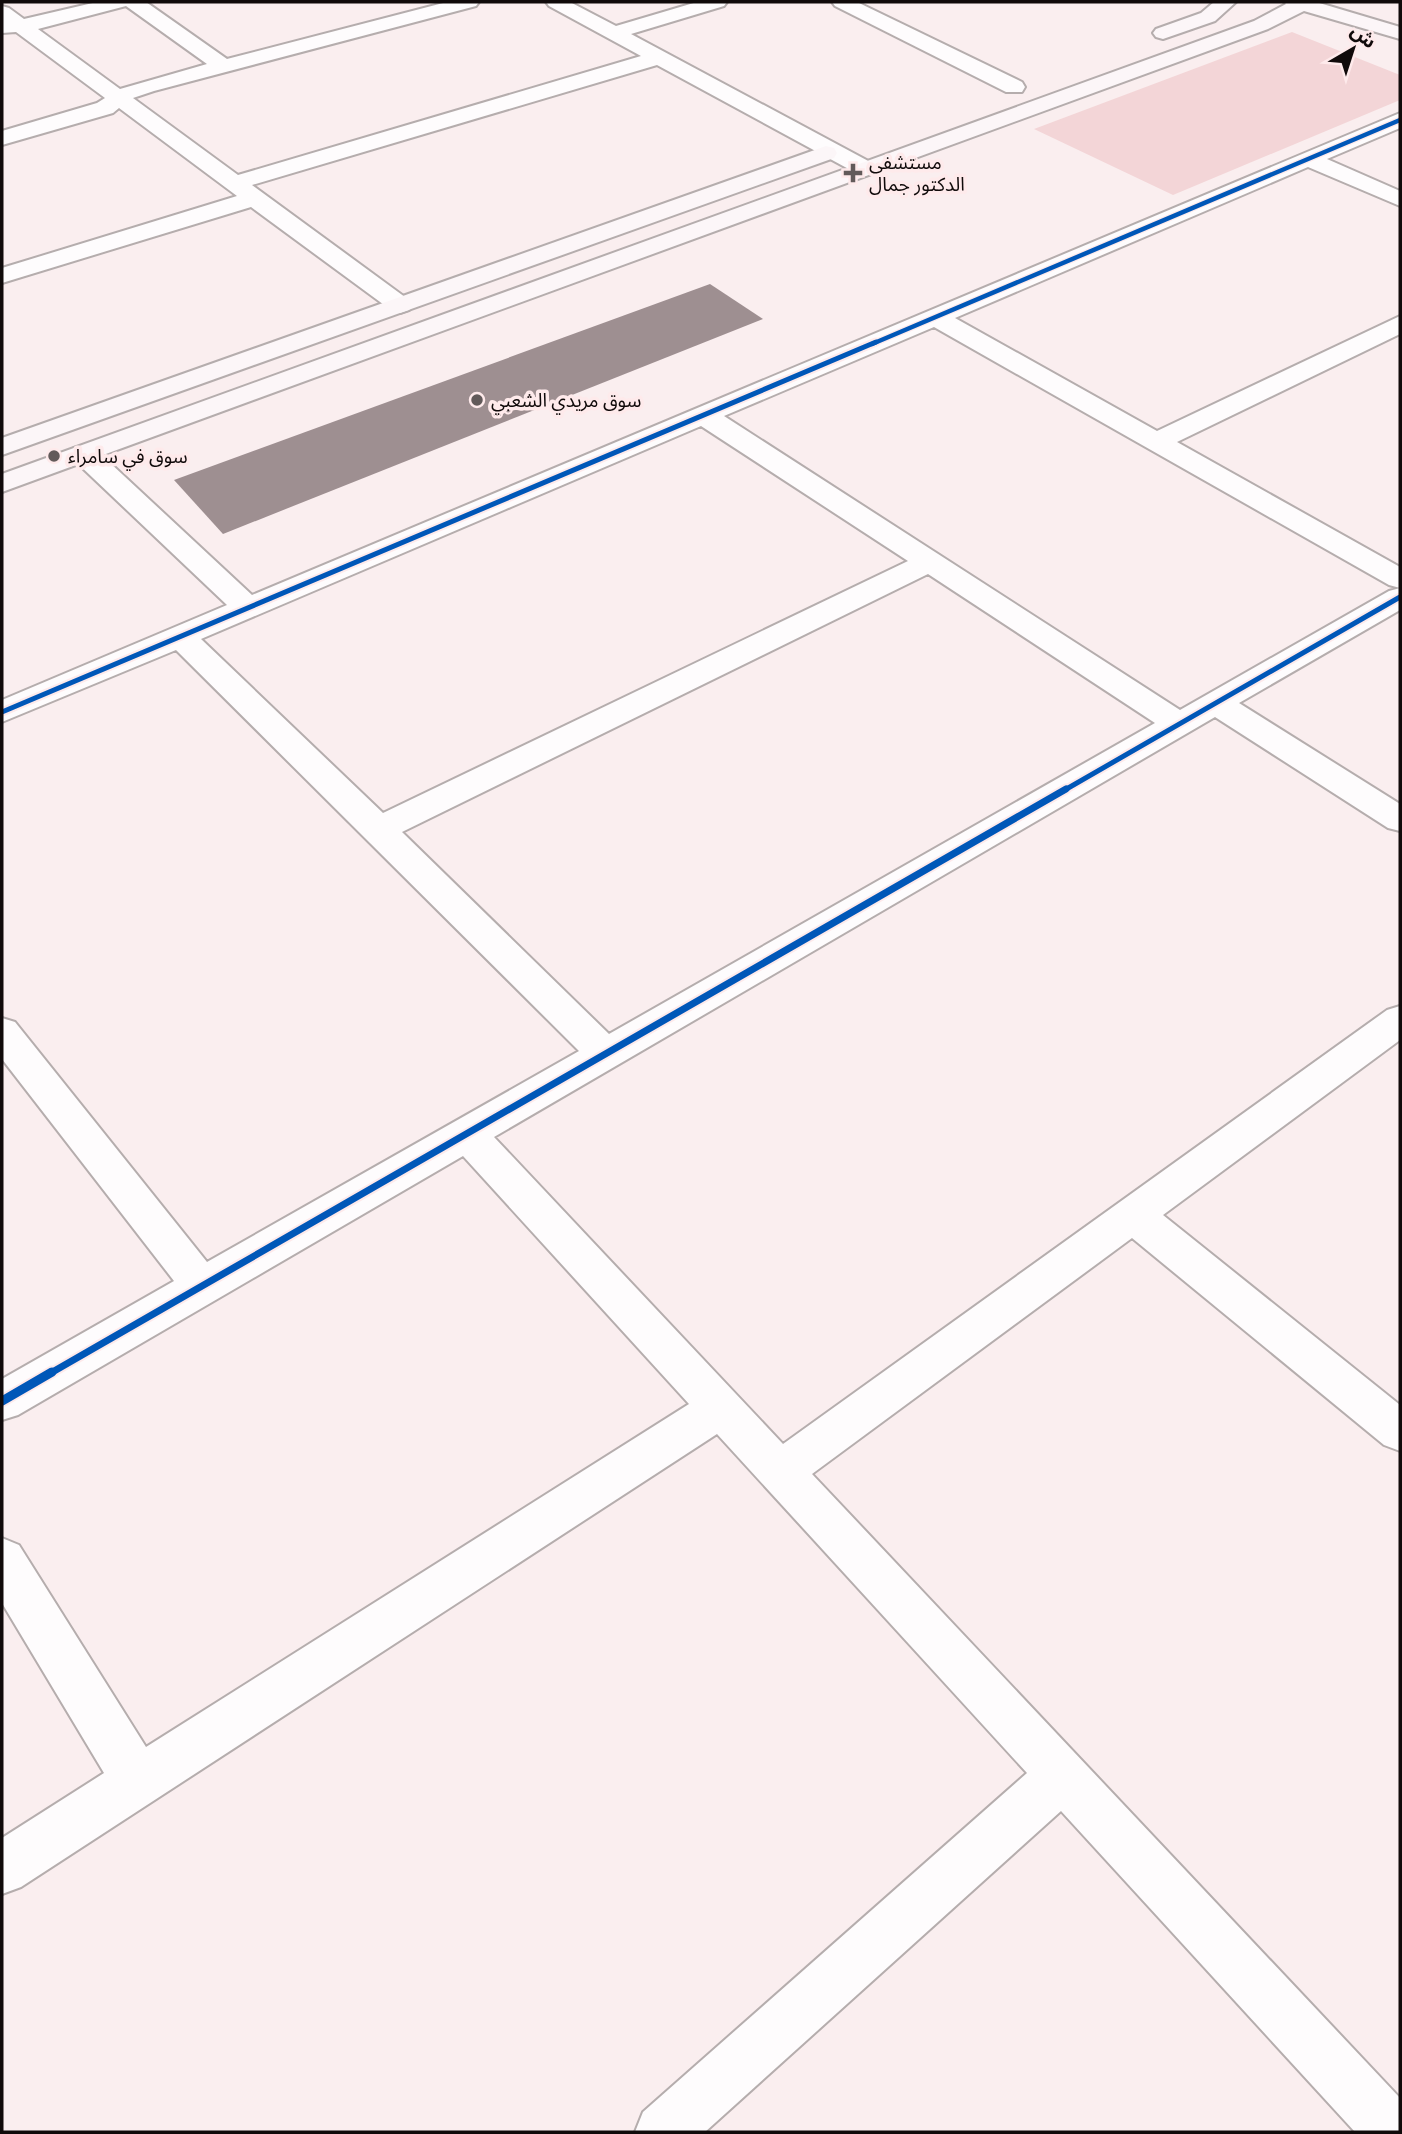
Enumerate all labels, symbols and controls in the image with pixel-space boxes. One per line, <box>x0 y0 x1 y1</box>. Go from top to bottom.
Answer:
north arrow <box>1318 14 1388 84</box>
text: ش <box>1346 19 1381 53</box>
place label: مستشفى الدكتور جمال <box>869 151 965 196</box>
marker: مستشفى الدكتور جمال <box>843 163 863 183</box>
place label: سوق مريدي الشعبي <box>491 389 641 415</box>
marker: سوق مريدي الشعبي <box>469 392 485 408</box>
place label: سوق في سامراء <box>68 445 188 471</box>
marker: سوق في سامراء <box>46 448 62 464</box>

